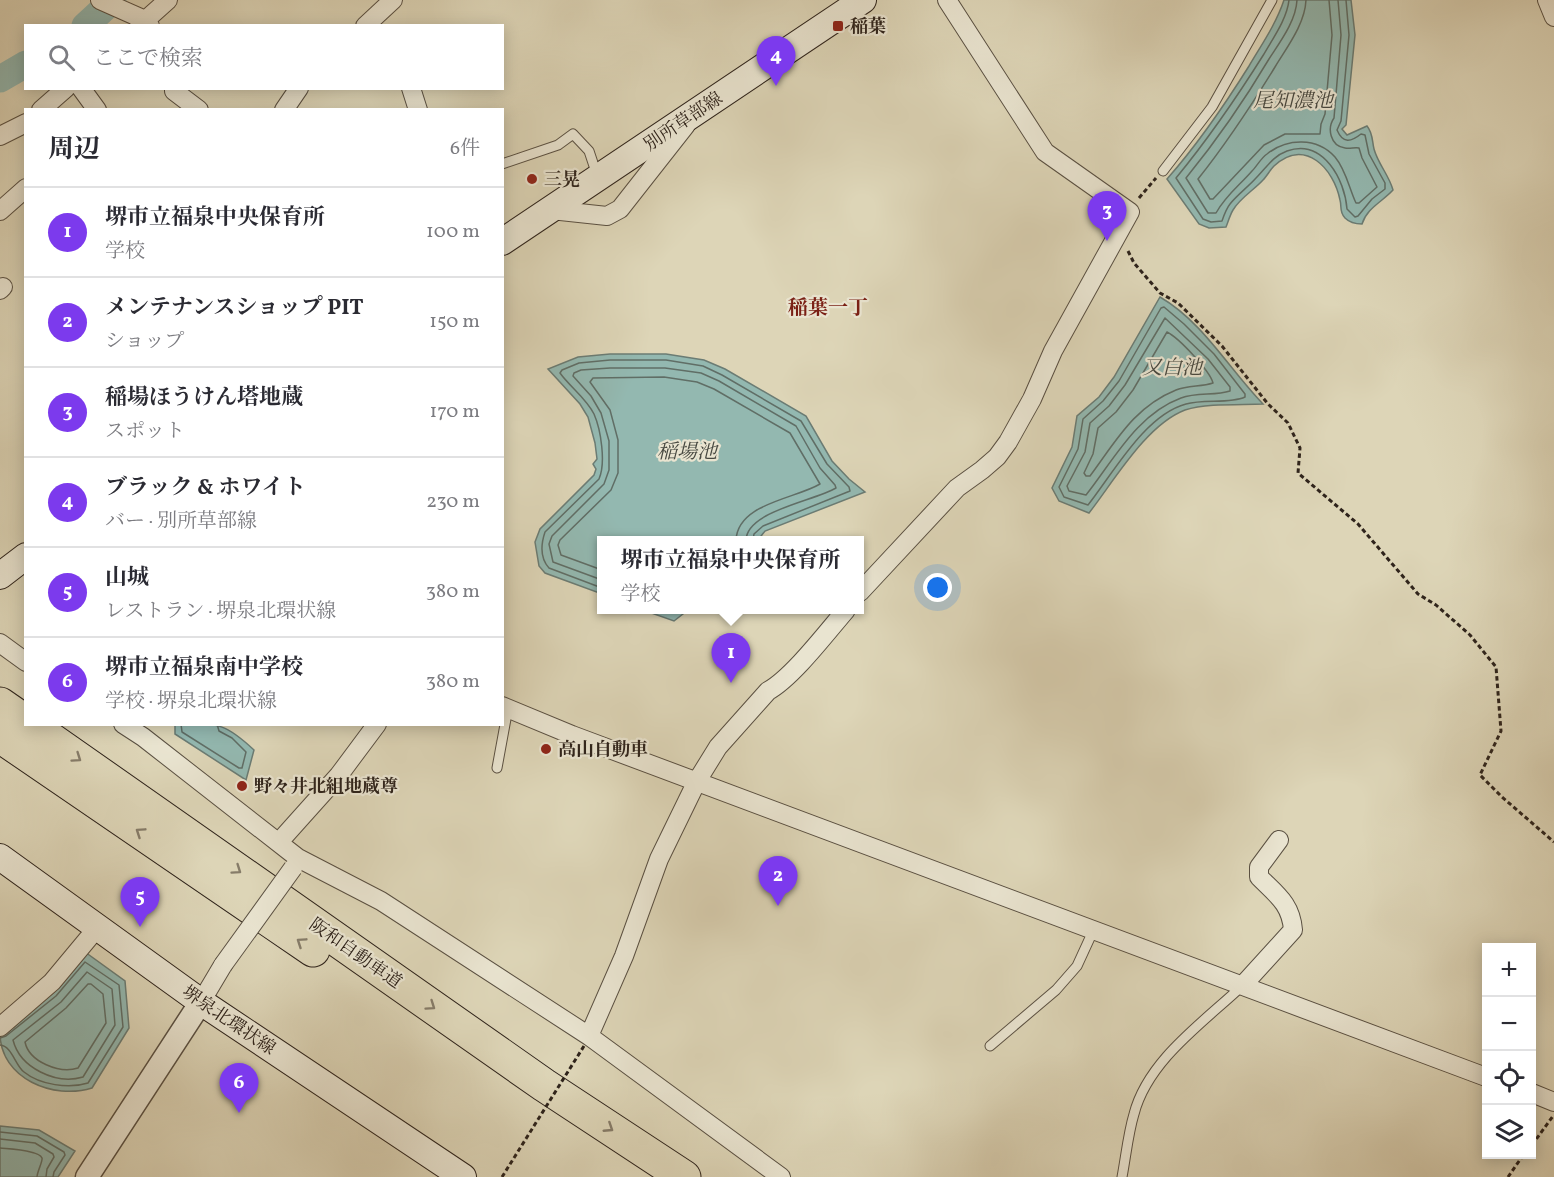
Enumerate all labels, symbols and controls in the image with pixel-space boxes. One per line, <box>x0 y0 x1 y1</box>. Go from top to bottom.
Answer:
place label: 稲葉 <box>850 15 886 40</box>
marker: 稲葉 <box>831 19 845 33</box>
search box <box>24 24 504 90</box>
pin: 4 <box>756 36 796 86</box>
icon: search <box>45 41 78 74</box>
text: ここで検索 <box>93 44 203 75</box>
street label: 別所草部線 <box>640 87 728 158</box>
water label: 尾知濃池 <box>1253 88 1335 116</box>
text: 周辺 <box>48 132 100 168</box>
text: 6件 <box>450 135 480 163</box>
place label: 三晃 <box>544 168 580 193</box>
marker: 三晃 <box>525 172 539 186</box>
pin: 3 <box>1088 192 1126 241</box>
text: 堺市立福泉中央保育所 <box>105 203 325 234</box>
text: 1 <box>63 218 72 246</box>
text: 100 m <box>426 218 480 246</box>
text: 学校 <box>105 238 145 266</box>
text: メンテナンスショップ PIT <box>105 293 364 324</box>
district label: 稲葉一丁 <box>788 295 868 323</box>
text: 2 <box>62 308 73 336</box>
text: 150 m <box>429 308 480 336</box>
text: ショップ <box>105 328 185 356</box>
water label: 又白池 <box>1142 355 1204 383</box>
text: 稲場ほうけん塔地蔵 <box>105 383 303 414</box>
text: 3 <box>62 398 73 426</box>
text: 170 m <box>430 398 480 426</box>
text: スポット <box>105 418 185 446</box>
water label: 稲場池 <box>657 439 719 467</box>
text: ブラック & ホワイト <box>105 473 306 504</box>
text: 4 <box>61 488 74 516</box>
text: 230 m <box>426 488 480 516</box>
text: バー · 別所草部線 <box>105 508 257 536</box>
popup <box>597 536 864 614</box>
text: 堺市立福泉中央保育所 <box>620 546 841 577</box>
text: 山城 <box>105 563 149 594</box>
your location <box>923 573 952 602</box>
text: 5 <box>63 578 72 606</box>
text: 380 m <box>426 578 480 606</box>
text: 学校 <box>620 581 660 609</box>
text: レストラン · 堺泉北環状線 <box>105 598 336 626</box>
pin: 1 <box>712 634 750 683</box>
text: 堺市立福泉南中学校 <box>105 653 303 684</box>
text: 6 <box>62 668 73 696</box>
text: 380 m <box>426 668 480 696</box>
text: 学校 · 堺泉北環状線 <box>105 688 277 716</box>
place label: 高山自動車 <box>558 738 648 763</box>
marker: 高山自動車 <box>539 742 553 756</box>
one-way arrow <box>71 751 82 762</box>
place label: 野々井北組地蔵尊 <box>254 775 398 800</box>
marker: 野々井北組地蔵尊 <box>235 779 249 793</box>
one-way arrow <box>135 828 146 839</box>
pin: 2 <box>758 856 798 906</box>
one-way arrow <box>230 863 241 874</box>
pin: 5 <box>120 878 160 927</box>
street label: 阪和自動車道 <box>304 913 407 995</box>
one-way arrow <box>296 938 307 949</box>
map controls <box>1482 943 1536 1159</box>
button: + <box>1482 943 1536 997</box>
street label: 堺泉北環状線 <box>176 981 280 1062</box>
button: − <box>1482 997 1536 1051</box>
one-way arrow <box>425 999 436 1010</box>
button: locate <box>1482 1051 1536 1105</box>
pin: 6 <box>220 1064 258 1113</box>
button: layers <box>1482 1105 1536 1159</box>
one-way arrow <box>603 1120 614 1131</box>

